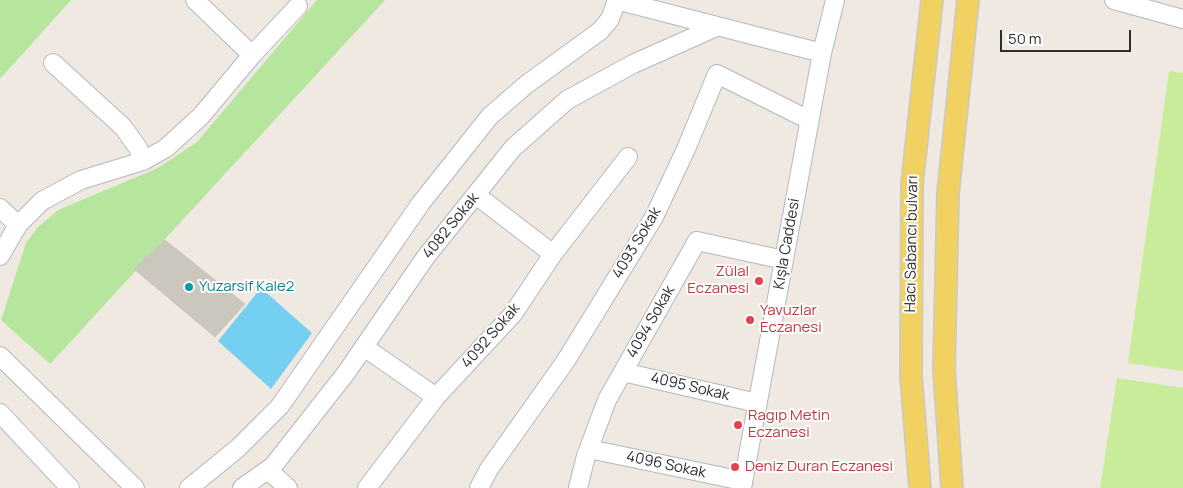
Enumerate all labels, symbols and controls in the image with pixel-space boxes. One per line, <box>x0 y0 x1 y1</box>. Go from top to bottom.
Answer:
scale bar <box>1003 20 1134 52</box>
text: 50 m <box>1008 28 1042 49</box>
street label: Hacı Sabancı bulvarı <box>902 175 922 313</box>
street label: 4082 Sokak <box>419 189 483 263</box>
street label: Kışla Caddesi <box>770 197 804 291</box>
street label: 4093 Sokak <box>609 204 665 282</box>
place label: Zülal Eczanesi <box>687 263 749 298</box>
marker: Zülal Eczanesi <box>753 275 765 287</box>
place label: Yuzarsif Kale2 <box>199 278 294 296</box>
marker: Yuzarsif Kale2 <box>183 281 195 293</box>
street label: 4094 Sokak <box>623 283 679 361</box>
street label: 4092 Sokak <box>458 300 524 372</box>
place label: Yavuzlar Eczanesi <box>760 302 822 337</box>
marker: Yavuzlar Eczanesi <box>744 314 756 326</box>
street label: 4095 Sokak <box>649 369 731 405</box>
place label: Ragıp Metin Eczanesi <box>748 407 830 442</box>
marker: Ragıp Metin Eczanesi <box>732 419 744 431</box>
street label: 4096 Sokak <box>625 448 707 482</box>
place label: Deniz Duran Eczanesi <box>745 458 893 476</box>
marker: Deniz Duran Eczanesi <box>729 461 741 473</box>

